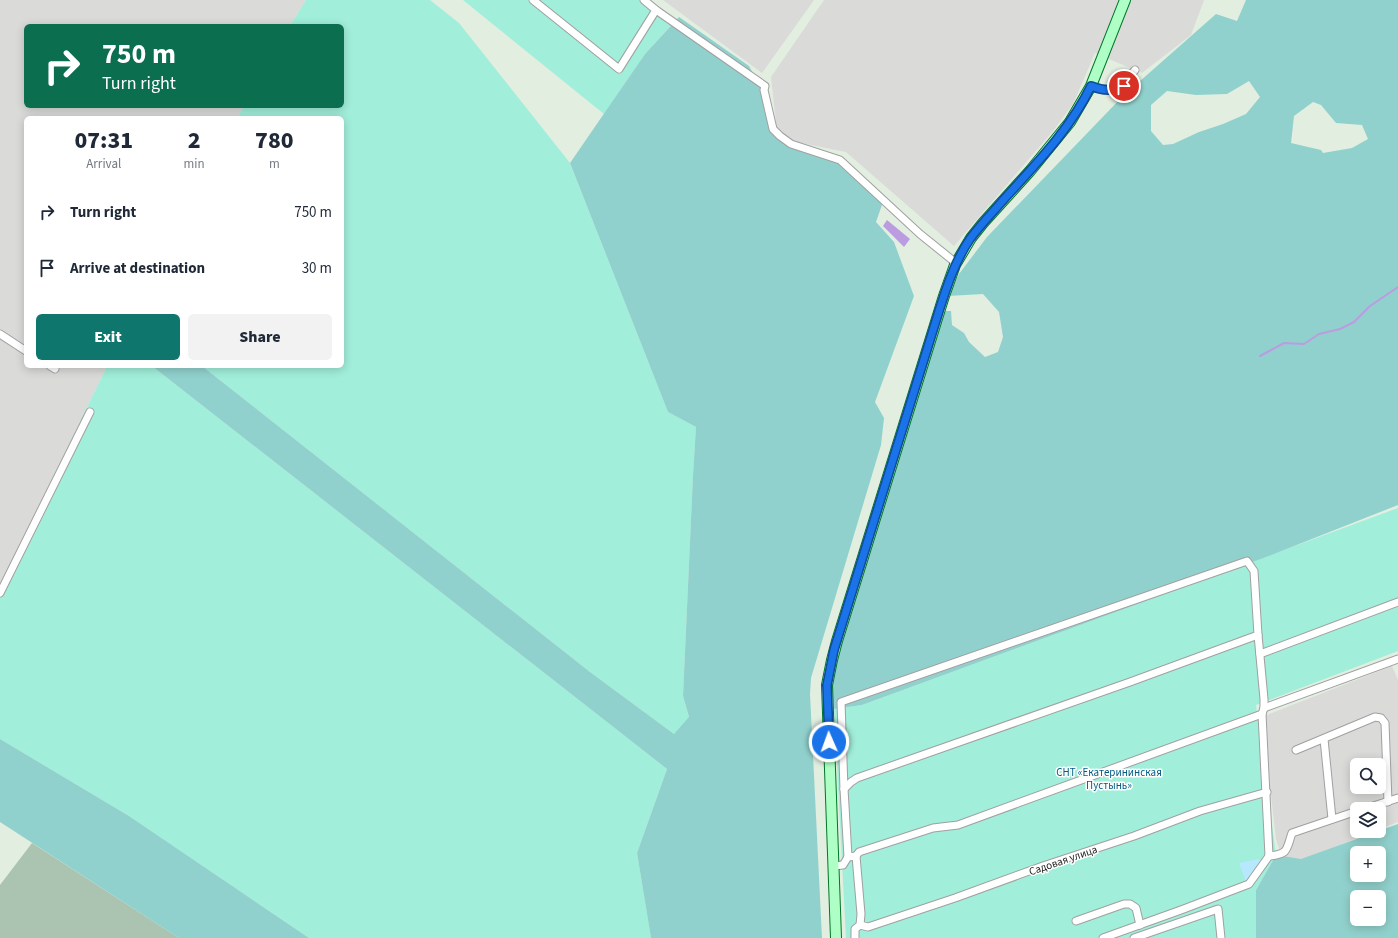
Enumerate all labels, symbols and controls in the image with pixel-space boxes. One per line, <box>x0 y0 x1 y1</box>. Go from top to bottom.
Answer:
text: 750 m <box>102 34 176 74</box>
icon: right <box>36 40 88 92</box>
pin <box>1107 69 1141 103</box>
text: Turn right <box>102 71 176 96</box>
icon: arrive <box>1113 75 1135 97</box>
text: 07:31 <box>74 123 133 158</box>
text: 2 <box>188 123 201 158</box>
text: 780 <box>255 123 294 158</box>
text: Arrival <box>86 155 121 173</box>
text: min <box>184 155 205 173</box>
text: m <box>269 155 280 173</box>
icon: right <box>36 201 58 223</box>
text: Turn right <box>70 202 136 223</box>
text: 750 m <box>294 202 332 223</box>
icon: arrive <box>36 257 58 279</box>
text: Arrive at destination <box>70 258 205 279</box>
text: 30 m <box>302 258 332 279</box>
button: Exit <box>36 314 180 360</box>
button: Share <box>188 314 332 360</box>
position arrow <box>808 721 850 763</box>
map controls <box>1350 758 1386 926</box>
button: search <box>1350 758 1386 794</box>
park label: СНТ «Екатерининская Пустынь» <box>1056 765 1162 793</box>
button: layers <box>1350 802 1386 838</box>
street label: Садовая улица <box>1027 842 1099 879</box>
button: + <box>1350 846 1386 882</box>
button: − <box>1350 890 1386 926</box>

